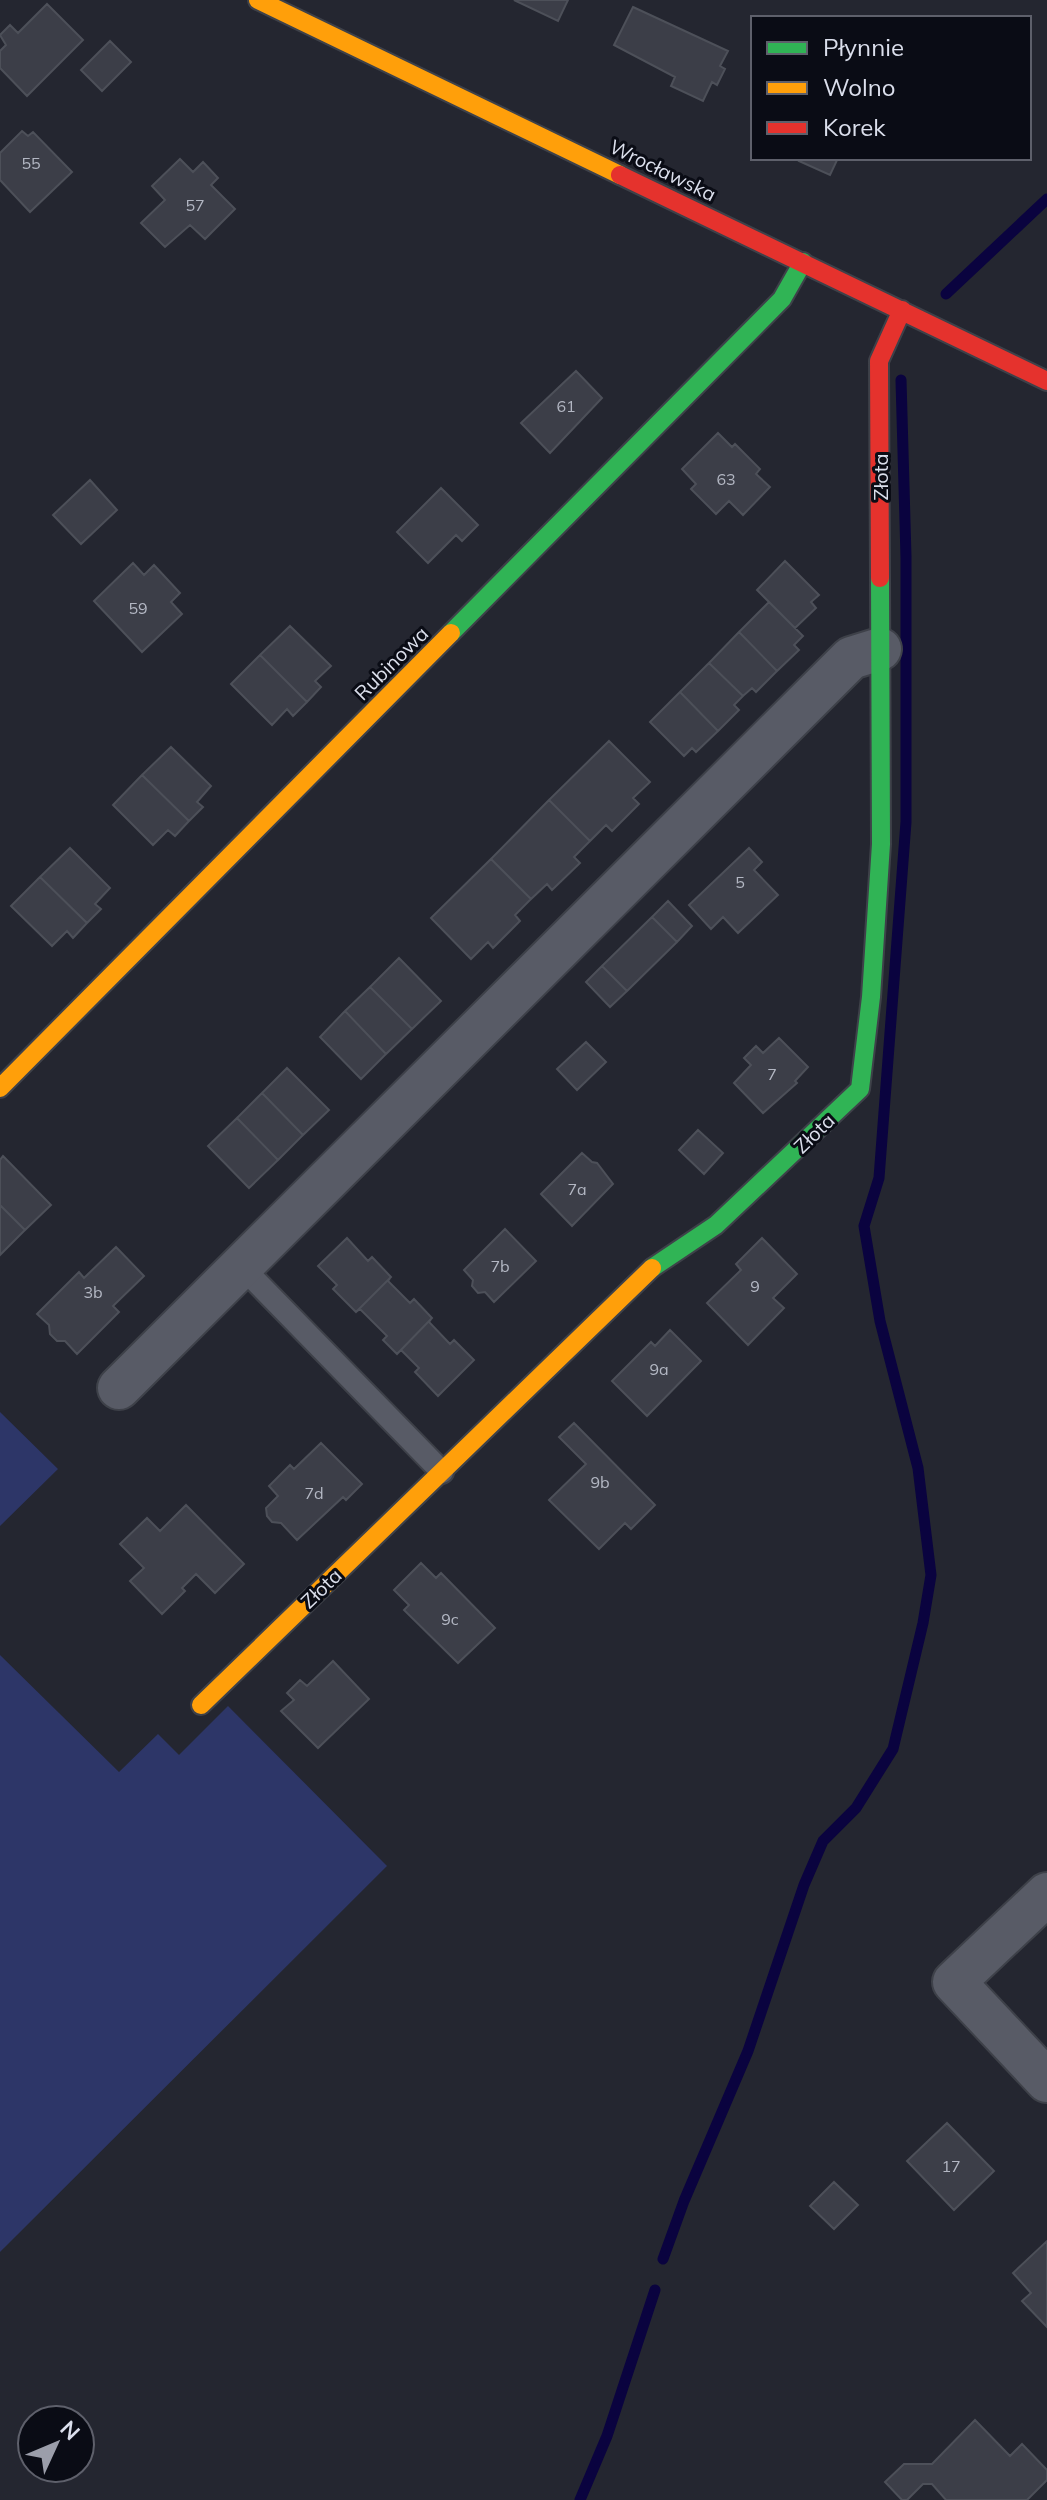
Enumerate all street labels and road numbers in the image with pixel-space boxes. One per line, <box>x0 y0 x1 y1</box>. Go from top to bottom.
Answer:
street label: Wrocławska <box>606 133 720 207</box>
street label: Złota <box>868 454 893 501</box>
street label: Rubinowa <box>349 621 433 705</box>
street label: Złota <box>788 1108 840 1158</box>
street label: Złota <box>295 1563 347 1613</box>

